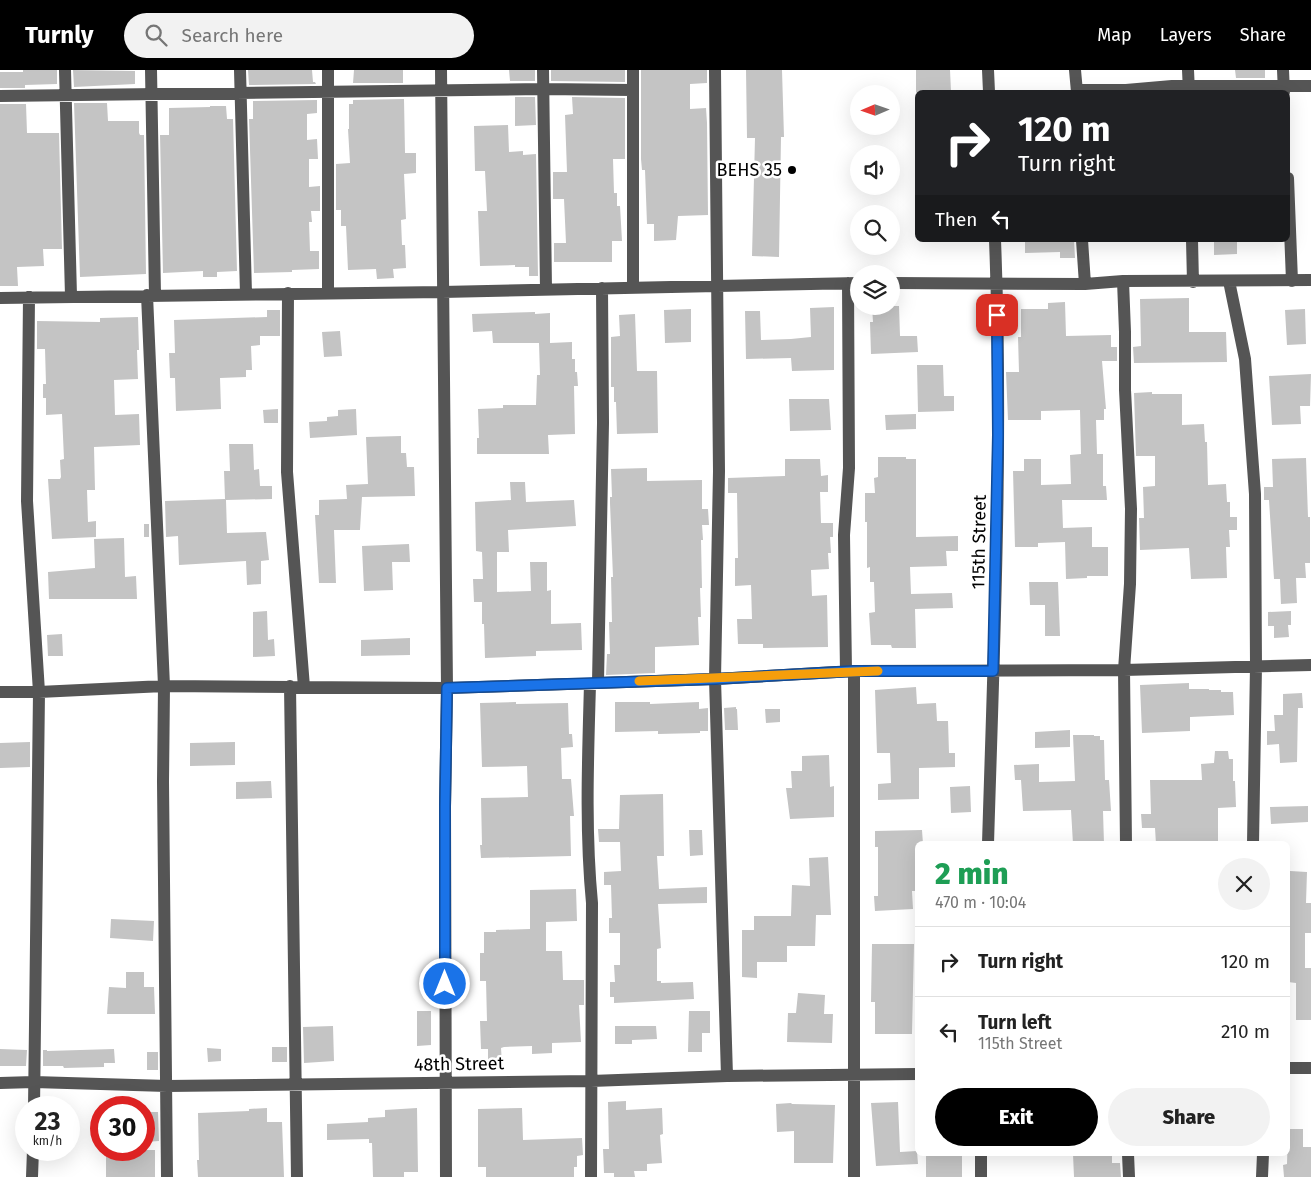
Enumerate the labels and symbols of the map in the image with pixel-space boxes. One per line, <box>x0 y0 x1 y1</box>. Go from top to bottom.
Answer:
north arrow <box>850 85 900 135</box>
place label: BEHS 35 <box>717 159 782 181</box>
marker: BEHS 35 <box>786 164 798 176</box>
pin <box>976 294 1018 336</box>
street label: 115th Street <box>967 494 991 590</box>
position arrow <box>418 957 470 1009</box>
street label: 48th Street <box>414 1052 505 1076</box>
speed limit sign: 30 <box>90 1096 155 1161</box>

